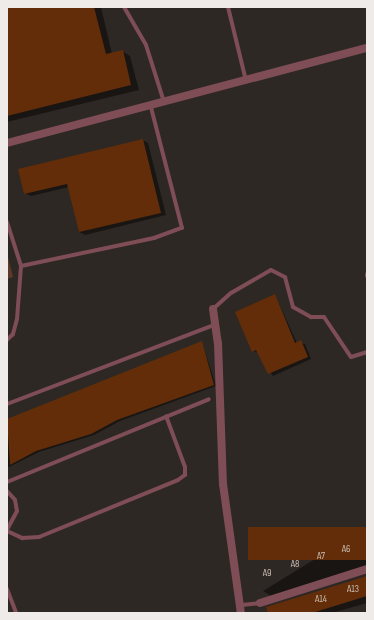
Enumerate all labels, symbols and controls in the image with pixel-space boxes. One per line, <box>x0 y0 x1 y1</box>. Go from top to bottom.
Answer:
house number: A6 <box>342 544 350 556</box>
house number: A7 <box>317 551 325 563</box>
house number: A8 <box>291 559 299 571</box>
house number: A9 <box>263 568 271 580</box>
house number: A13 <box>347 584 359 596</box>
house number: A14 <box>315 594 327 606</box>

